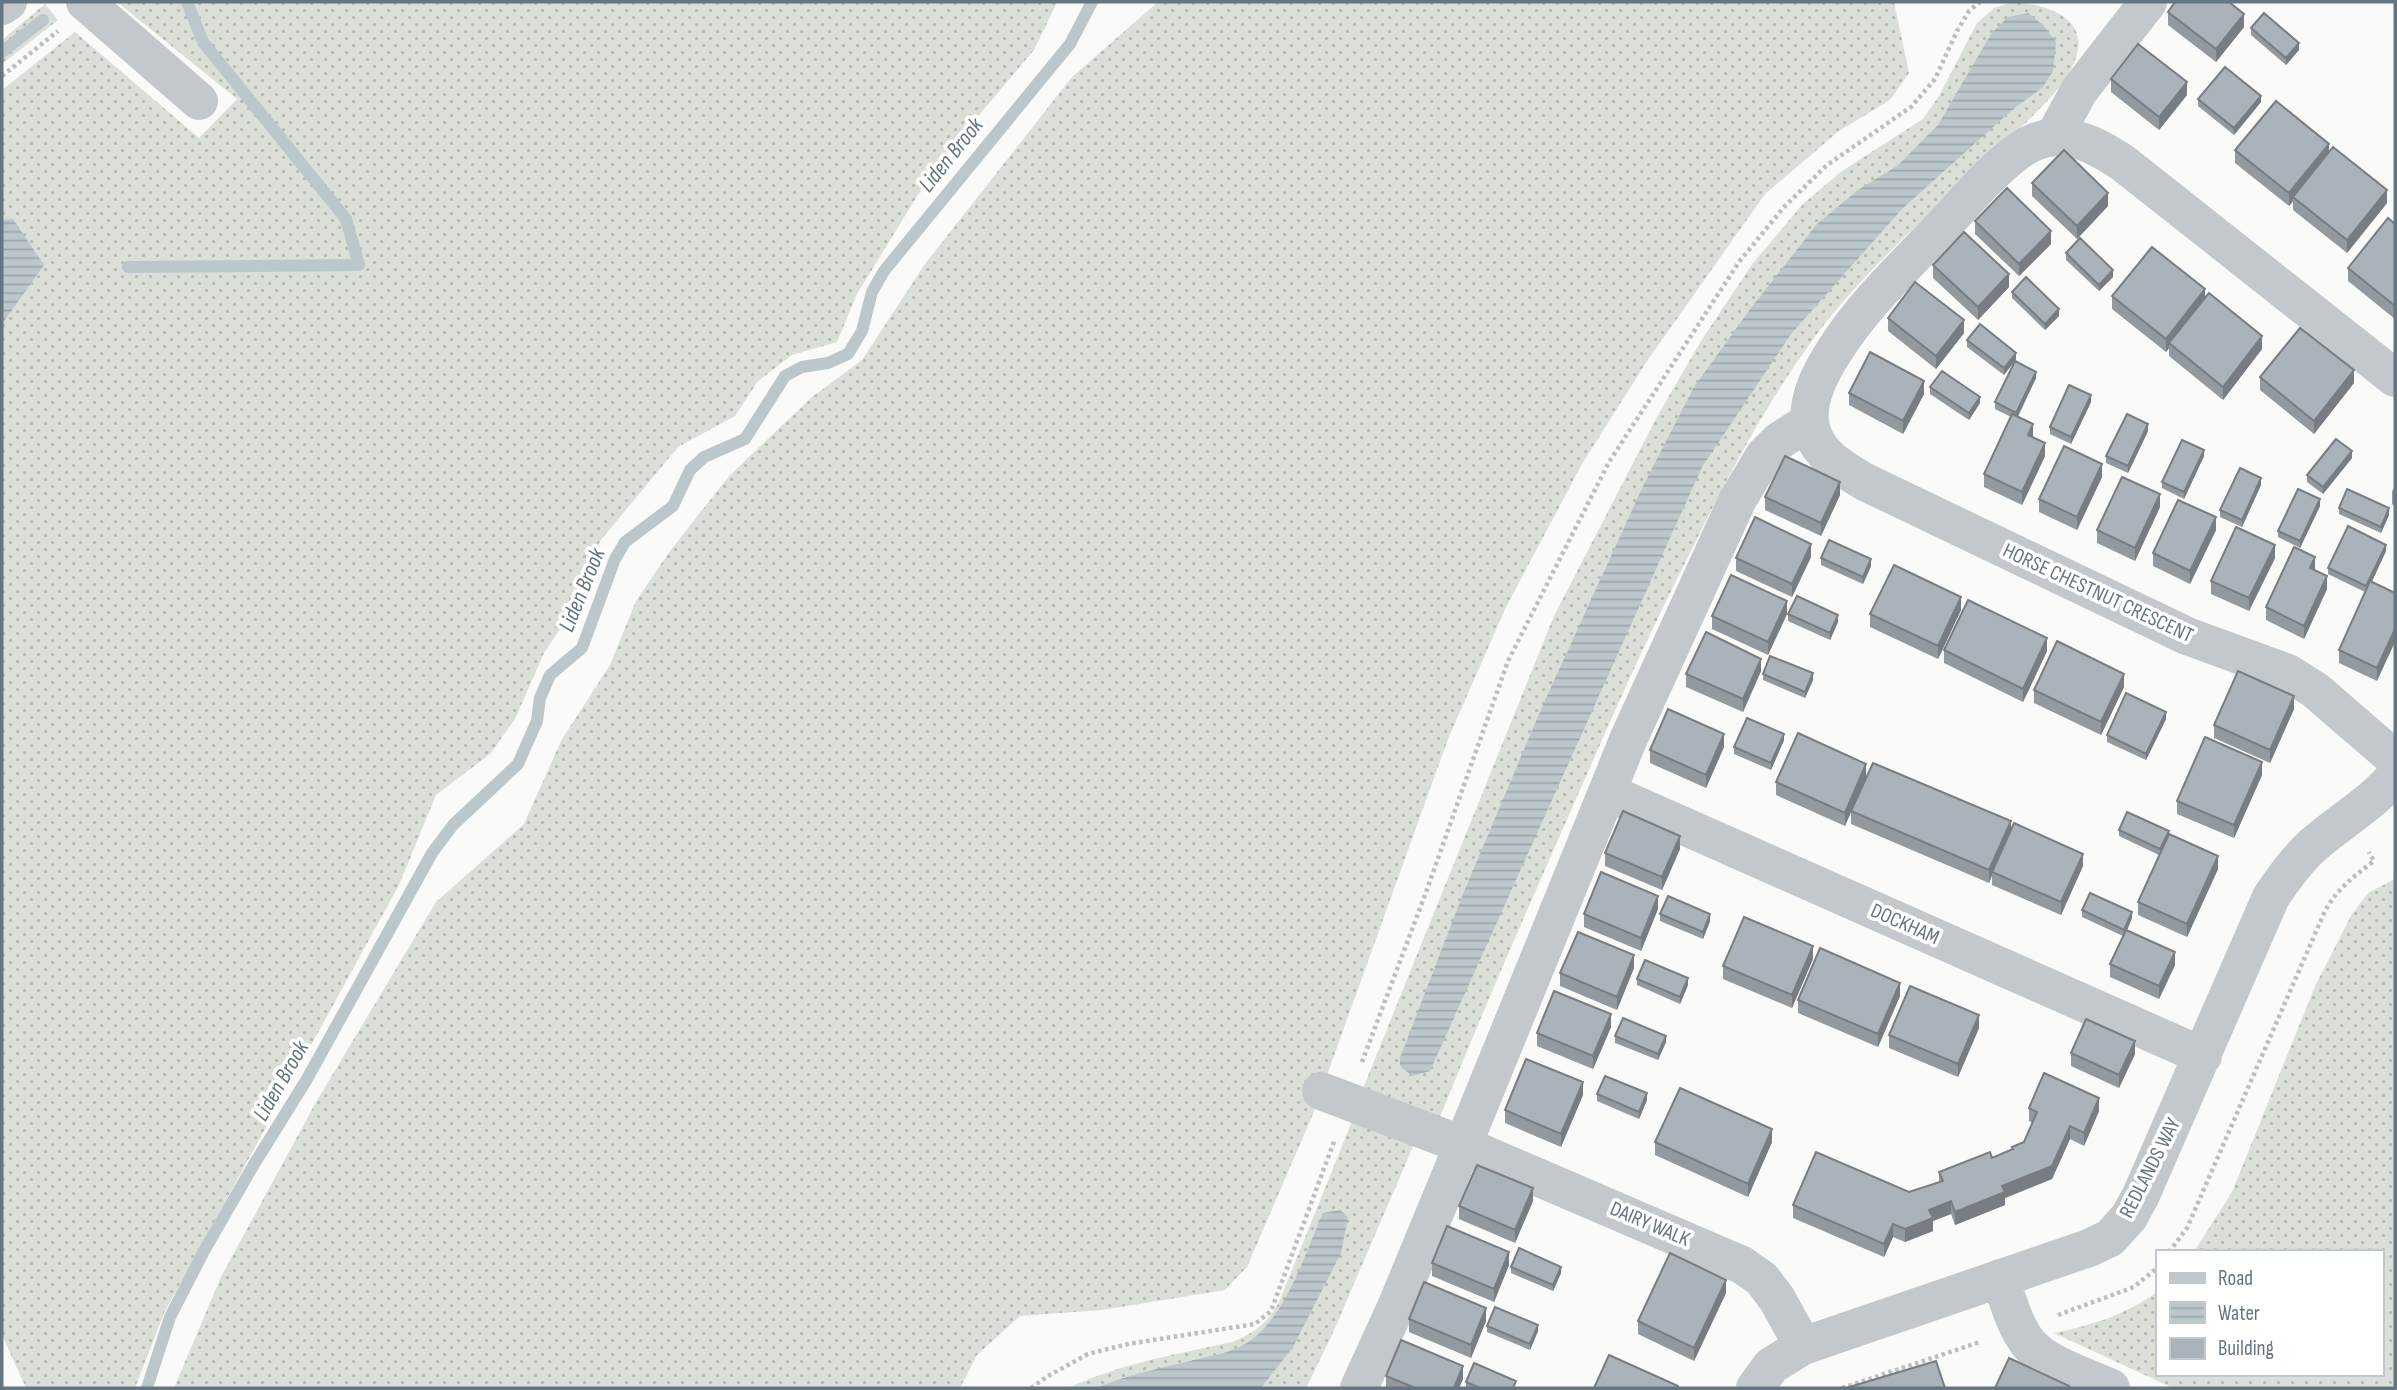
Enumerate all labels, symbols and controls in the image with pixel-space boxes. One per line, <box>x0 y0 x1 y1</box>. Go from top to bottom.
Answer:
water label: Liden Brook <box>913 111 990 198</box>
street label: HORSE CHESTNUT CRESCENT <box>1999 538 2198 648</box>
water label: Liden Brook <box>553 543 612 636</box>
street label: DOCKHAM <box>1867 898 1943 950</box>
water label: Liden Brook <box>247 1035 316 1126</box>
street label: REDLANDS WAY <box>2114 1114 2186 1222</box>
street label: DAIRY WALK <box>1606 1196 1694 1252</box>
legend <box>2156 1250 2383 1376</box>
text: Road <box>2218 1266 2253 1291</box>
text: Water <box>2218 1301 2260 1326</box>
text: Building <box>2218 1336 2274 1361</box>

